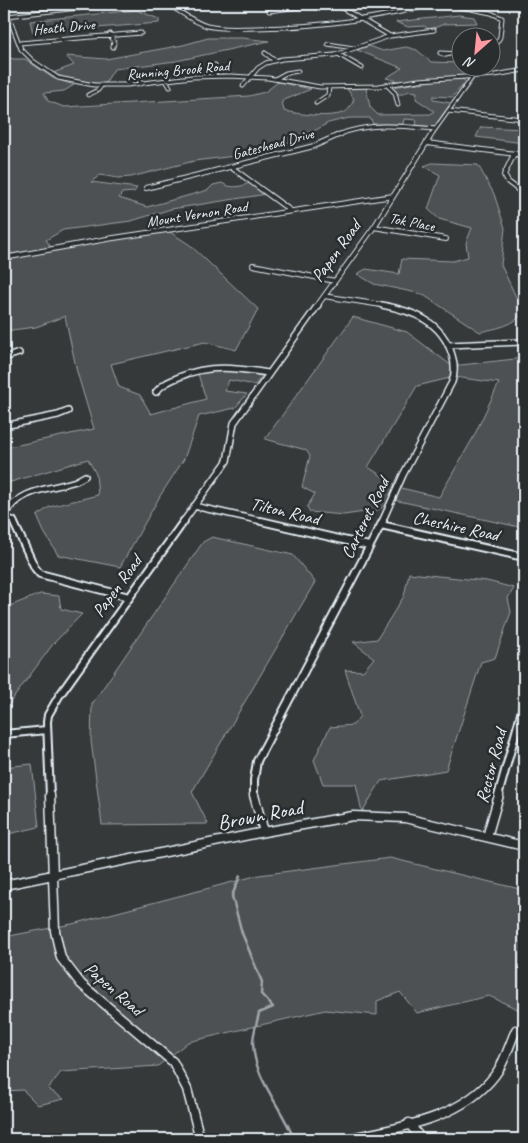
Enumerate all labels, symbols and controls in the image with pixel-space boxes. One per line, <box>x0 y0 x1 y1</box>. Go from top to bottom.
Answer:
street label: Heath Drive <box>33 15 97 40</box>
north arrow <box>450 28 500 78</box>
text: N <box>461 53 478 73</box>
street label: Running Brook Road <box>126 56 232 84</box>
street label: Gateshead Drive <box>230 124 317 164</box>
street label: Mount Vernon Road <box>145 197 251 232</box>
street label: Tok Place <box>387 209 437 236</box>
street label: Papen Road <box>306 214 367 286</box>
street label: Carteret Road <box>336 471 395 562</box>
street label: Tilton Road <box>248 492 325 530</box>
street label: Cheshire Road <box>411 506 504 546</box>
street label: Papen Road <box>87 549 148 621</box>
street label: Rector Road <box>471 724 512 805</box>
street label: Brown Road <box>215 793 308 836</box>
street label: Papen Road <box>80 957 150 1022</box>

